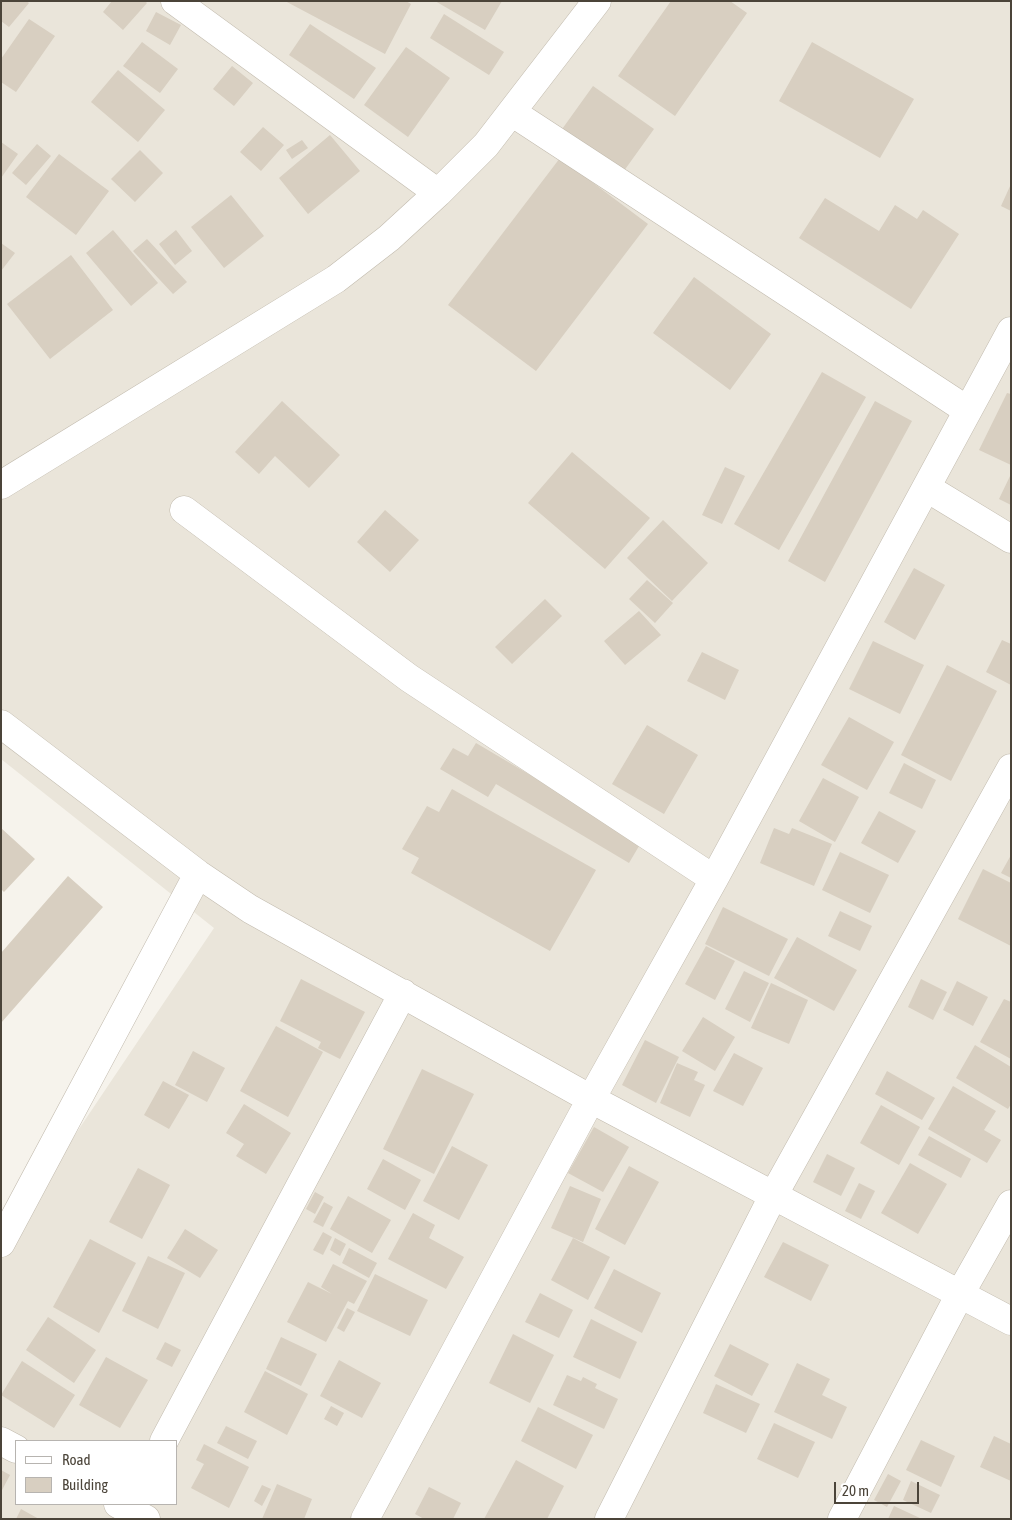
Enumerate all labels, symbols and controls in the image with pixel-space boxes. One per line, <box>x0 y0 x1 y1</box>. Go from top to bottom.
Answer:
legend <box>15 1440 178 1505</box>
text: Road <box>62 1451 91 1468</box>
scale bar <box>837 1472 922 1504</box>
text: Building <box>62 1476 108 1493</box>
text: 20 m <box>842 1482 869 1499</box>

